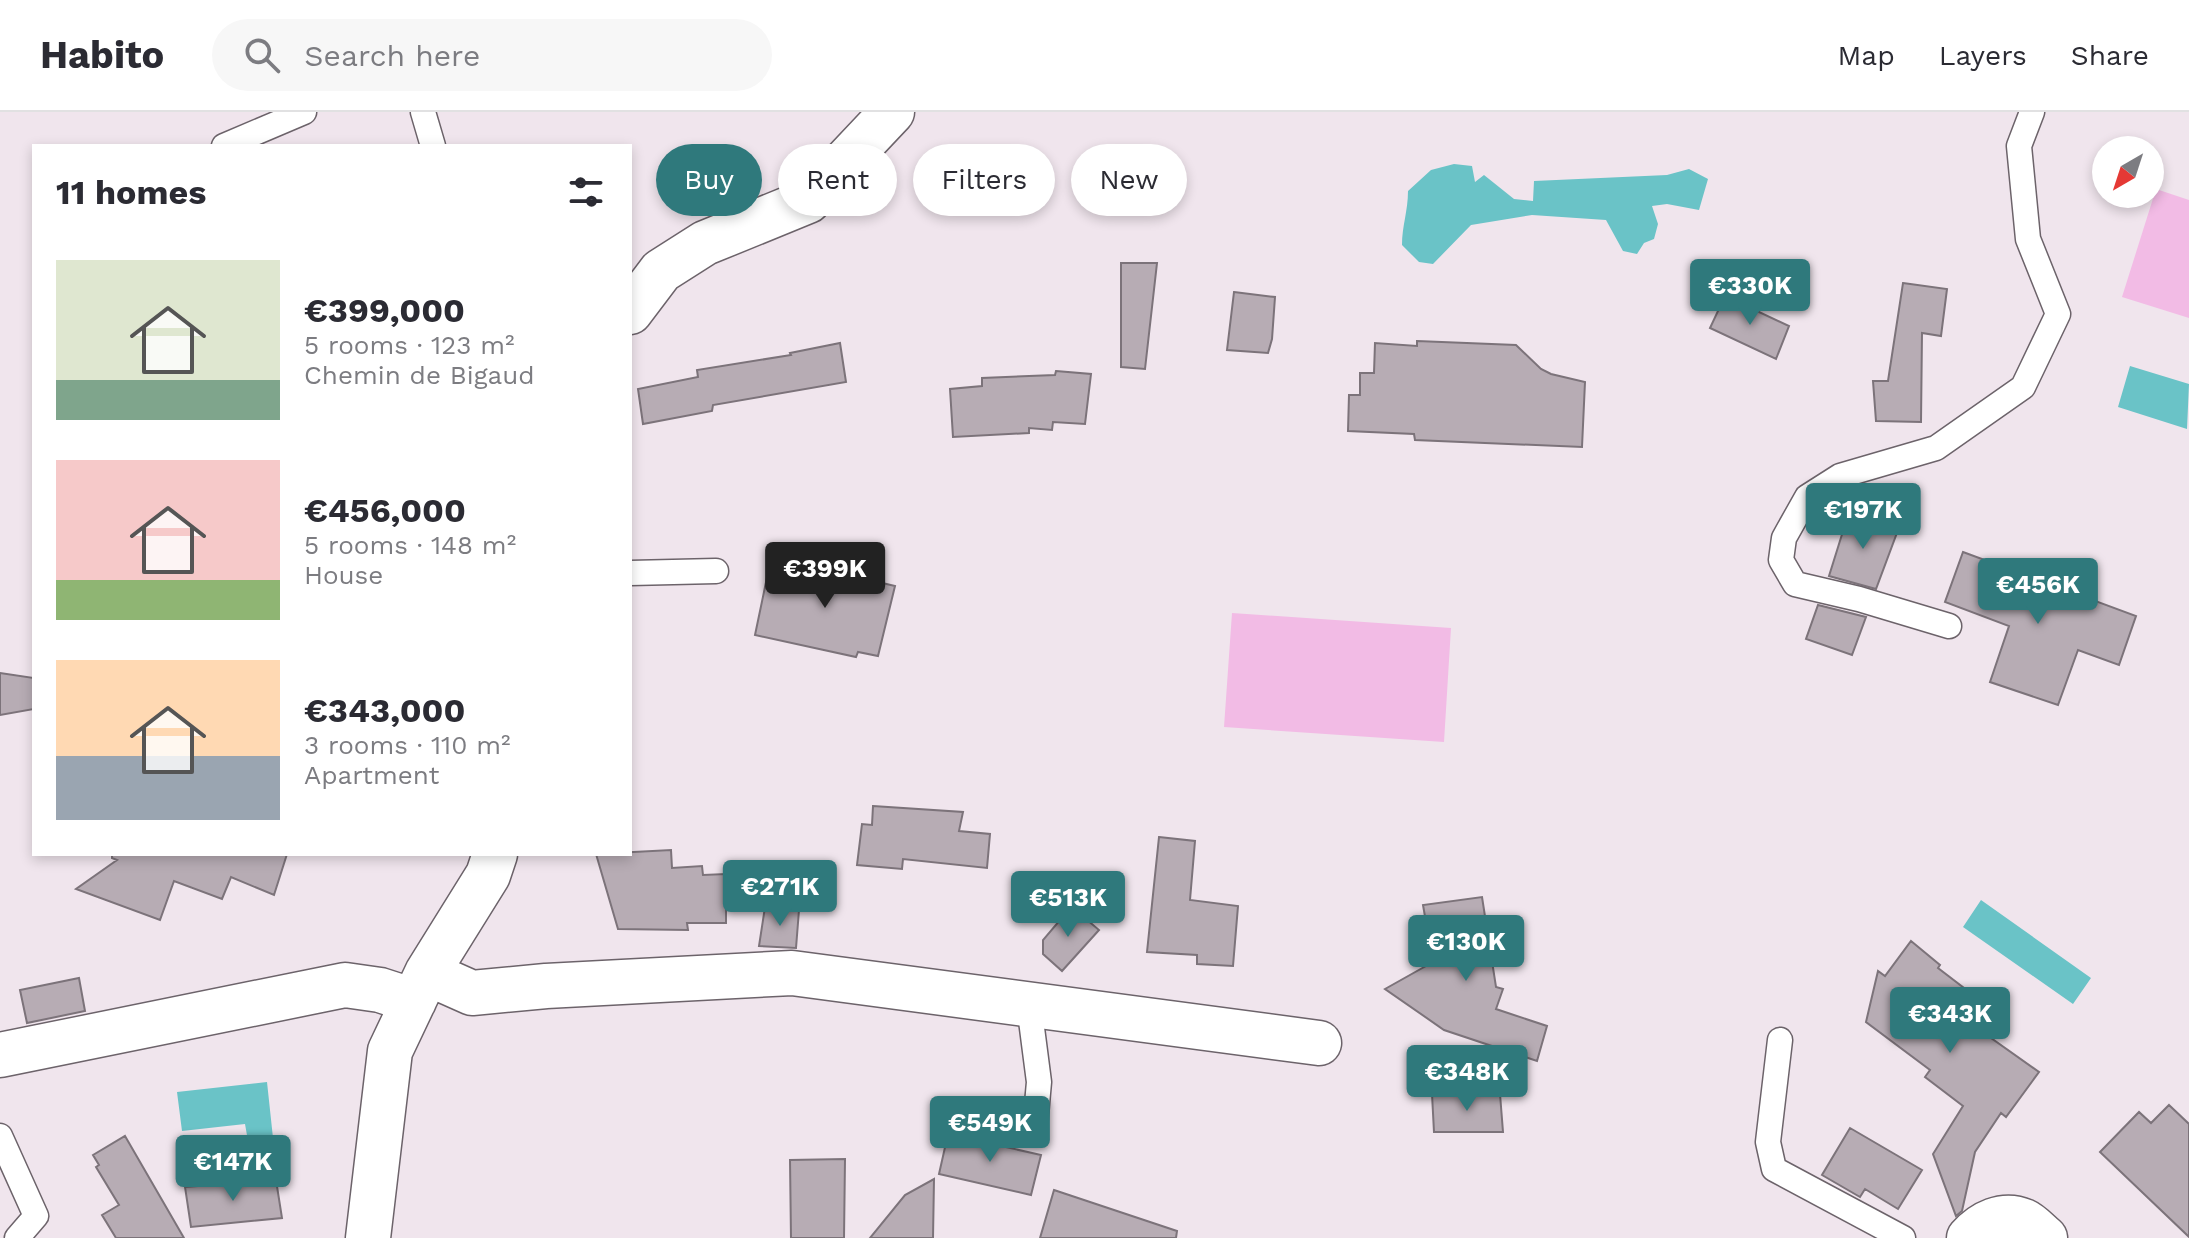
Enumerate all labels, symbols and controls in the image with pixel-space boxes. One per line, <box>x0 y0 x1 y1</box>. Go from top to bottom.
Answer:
search box <box>212 19 772 91</box>
text: Habito <box>40 33 164 77</box>
icon: search <box>240 33 284 77</box>
text: Search here <box>304 38 480 73</box>
text: Map <box>1838 39 1895 72</box>
text: Layers <box>1939 39 2027 72</box>
text: Share <box>2071 39 2149 72</box>
north arrow <box>2092 136 2164 208</box>
map controls <box>2092 136 2164 208</box>
chip: Buy <box>656 144 762 216</box>
chip: Rent <box>778 144 897 216</box>
chip: Filters <box>913 144 1055 216</box>
chip: New <box>1071 144 1187 216</box>
icon: filters <box>564 170 608 214</box>
text: 11 homes <box>56 172 206 212</box>
pin: €330K <box>1694 259 1806 327</box>
text: €330K <box>1708 270 1792 300</box>
text: €399,000 <box>304 290 465 330</box>
icon: home <box>120 292 216 388</box>
text: 5 rooms · 123 m² <box>304 330 515 360</box>
text: Chemin de Bigaud <box>304 360 535 390</box>
pin: €197K <box>1807 483 1919 551</box>
text: €456,000 <box>304 490 466 530</box>
icon: home <box>120 492 216 588</box>
text: €197K <box>1824 494 1902 524</box>
text: 5 rooms · 148 m² <box>304 530 516 560</box>
pin: €399K <box>769 542 881 610</box>
text: €399K <box>783 553 867 583</box>
pin: €456K <box>1982 558 2094 626</box>
text: House <box>304 560 383 590</box>
text: €456K <box>1996 569 2080 599</box>
text: €343,000 <box>304 690 465 730</box>
icon: home <box>120 692 216 788</box>
text: 3 rooms · 110 m² <box>304 730 511 760</box>
text: Apartment <box>304 760 440 790</box>
pin: €271K <box>724 860 836 928</box>
text: €271K <box>741 871 819 901</box>
pin: €513K <box>1012 871 1124 939</box>
text: €513K <box>1029 882 1107 912</box>
pin: €130K <box>1410 915 1522 983</box>
text: €130K <box>1426 926 1506 956</box>
pin: €343K <box>1894 987 2006 1055</box>
text: €343K <box>1908 998 1992 1028</box>
pin: €348K <box>1411 1045 1523 1113</box>
text: €348K <box>1425 1056 1509 1086</box>
pin: €549K <box>934 1096 1046 1164</box>
text: €549K <box>948 1107 1032 1137</box>
pin: €147K <box>177 1135 289 1203</box>
text: €147K <box>194 1146 272 1176</box>

